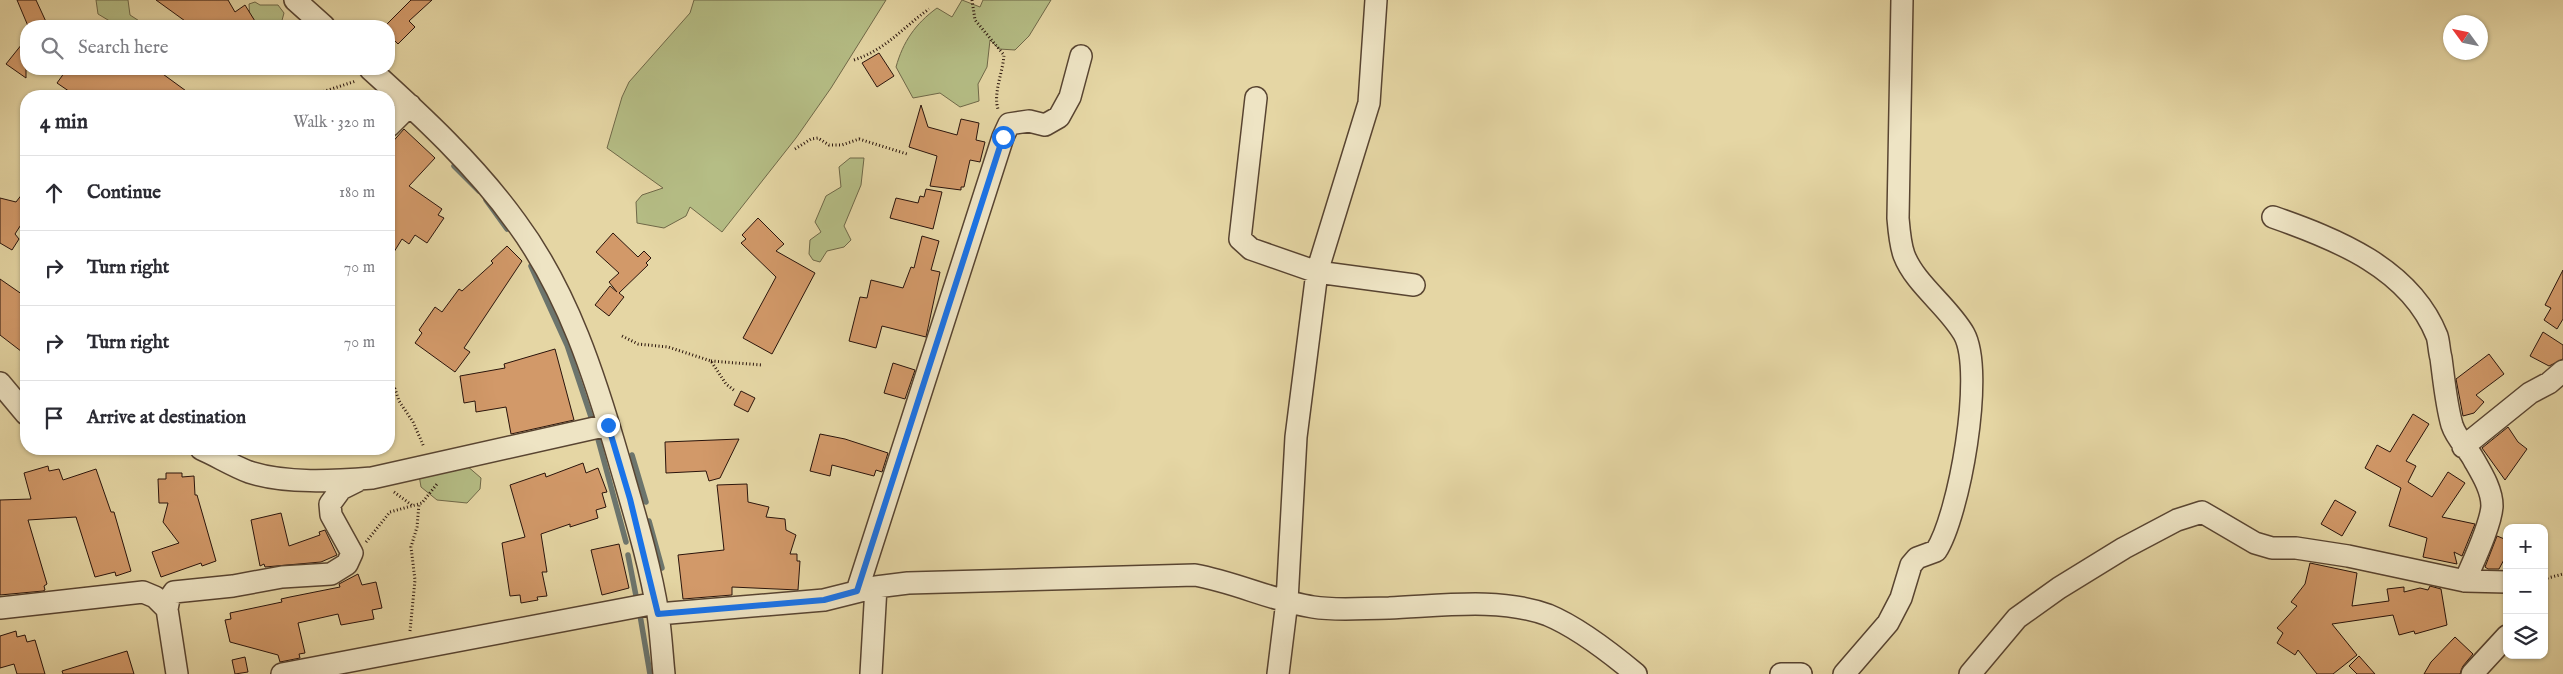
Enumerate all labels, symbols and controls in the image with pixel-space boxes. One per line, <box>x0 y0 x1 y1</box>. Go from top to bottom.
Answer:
north arrow <box>2443 15 2488 60</box>
search box <box>20 20 395 75</box>
icon: search <box>38 34 66 62</box>
text: Search here <box>78 36 169 60</box>
text: 4 min <box>40 109 88 136</box>
text: Walk · 320 m <box>293 113 375 133</box>
route start <box>992 126 1015 149</box>
icon: ahead <box>40 179 68 207</box>
text: Continue <box>87 181 161 205</box>
text: 180 m <box>339 183 375 203</box>
icon: right <box>40 254 68 282</box>
text: Turn right <box>87 256 169 280</box>
text: 70 m <box>344 258 375 278</box>
icon: right <box>40 329 68 357</box>
text: Turn right <box>87 331 169 355</box>
text: 70 m <box>344 333 375 353</box>
icon: arrive <box>40 404 68 432</box>
text: Arrive at destination <box>87 406 246 430</box>
route end <box>597 414 620 437</box>
map controls <box>2503 524 2548 659</box>
button: + <box>2503 524 2548 569</box>
button: − <box>2503 569 2548 614</box>
button: layers <box>2503 614 2548 659</box>

